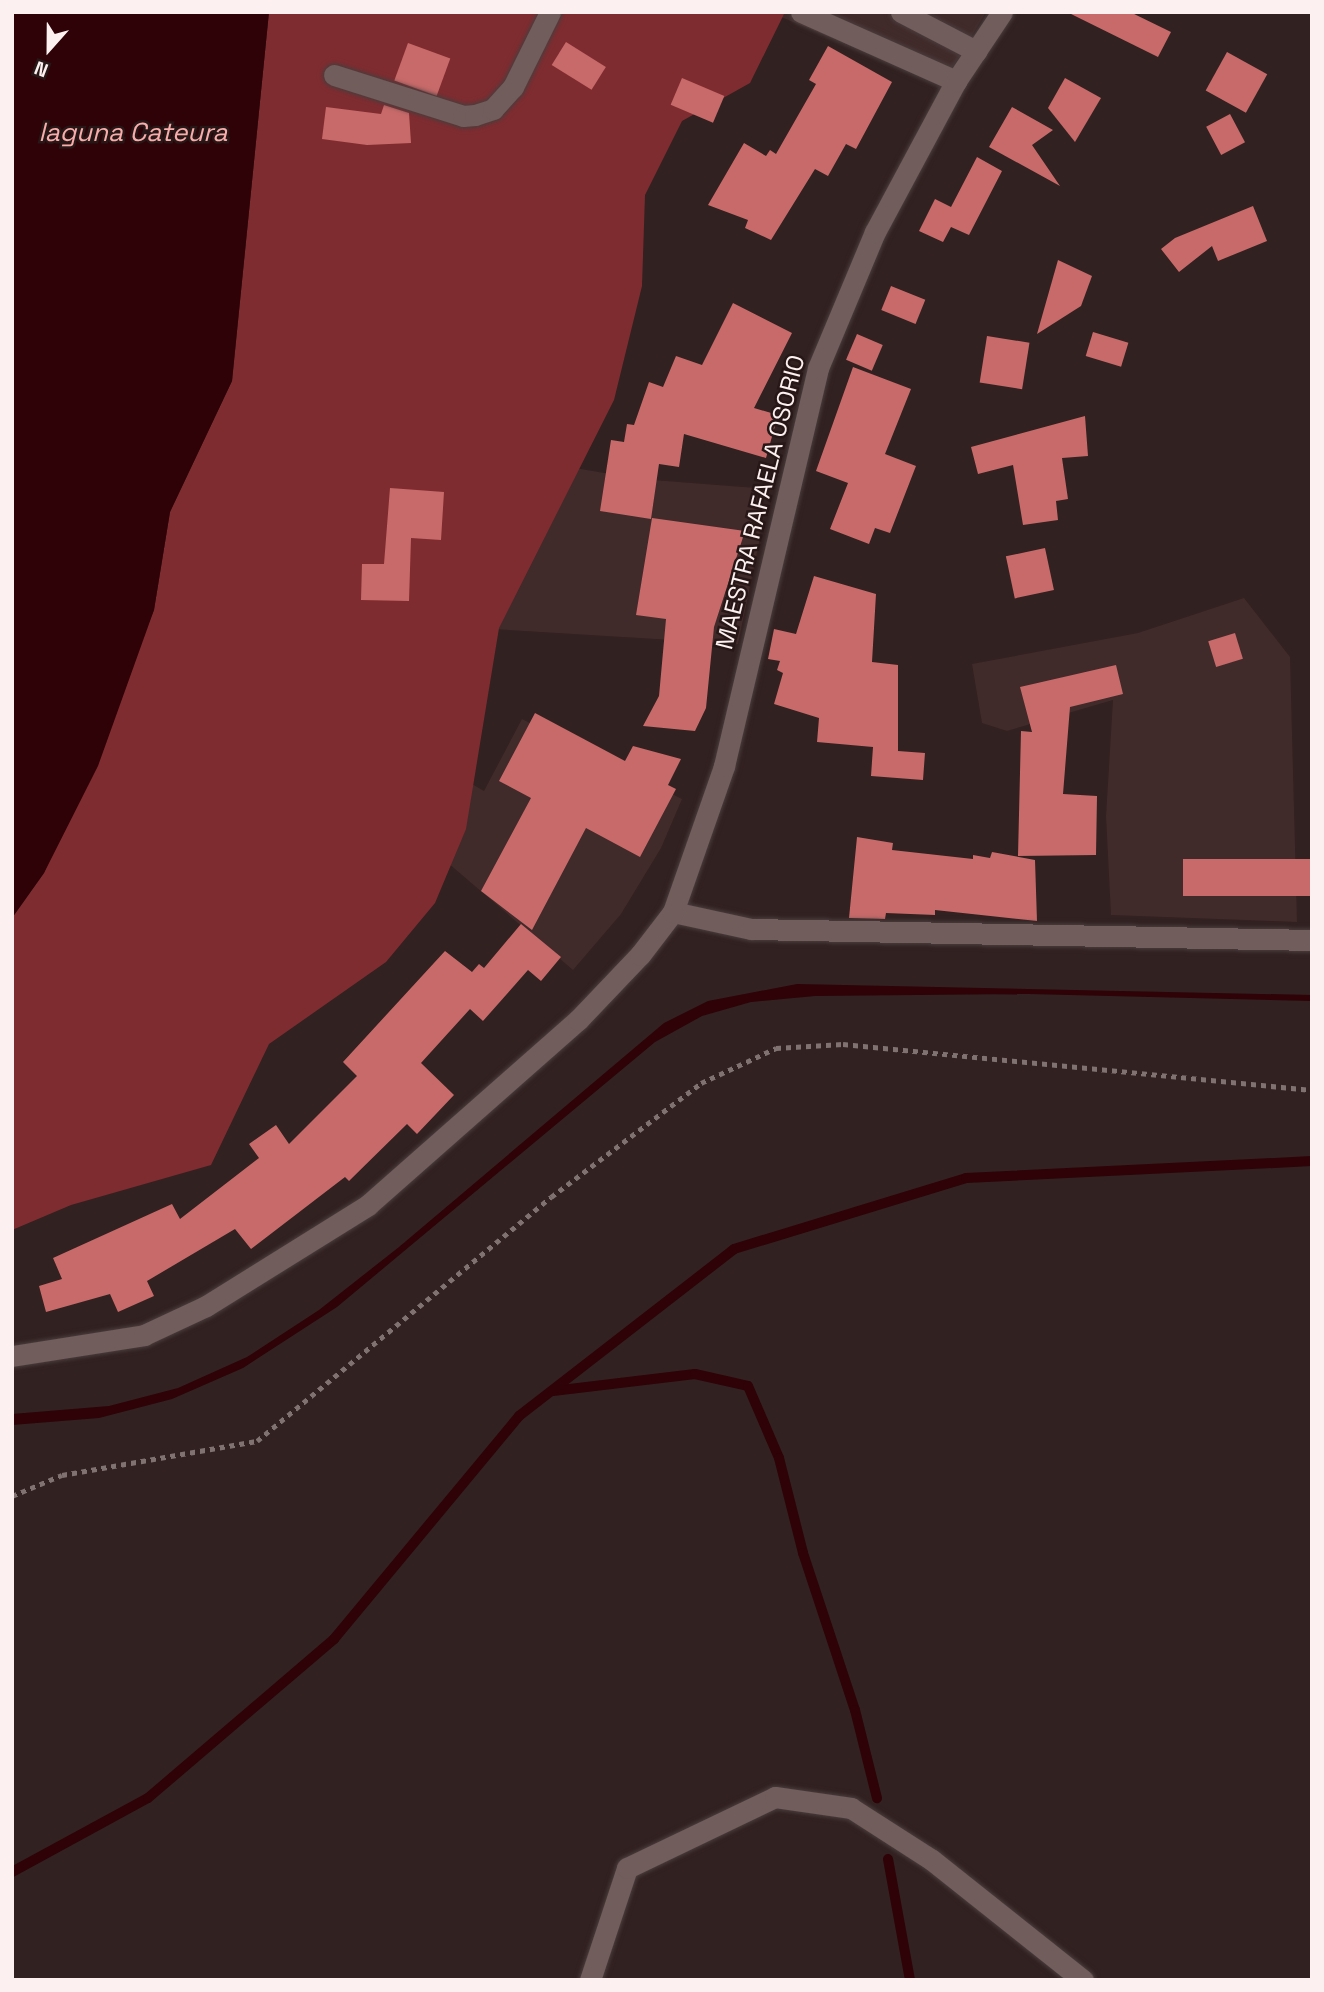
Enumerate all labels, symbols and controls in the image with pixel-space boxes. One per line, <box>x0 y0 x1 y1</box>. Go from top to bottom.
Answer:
north arrow <box>14 14 84 84</box>
text: N <box>31 55 52 83</box>
water label: laguna Cateura <box>38 117 228 149</box>
street label: MAESTRA RAFAELA OSORIO <box>709 352 811 652</box>

